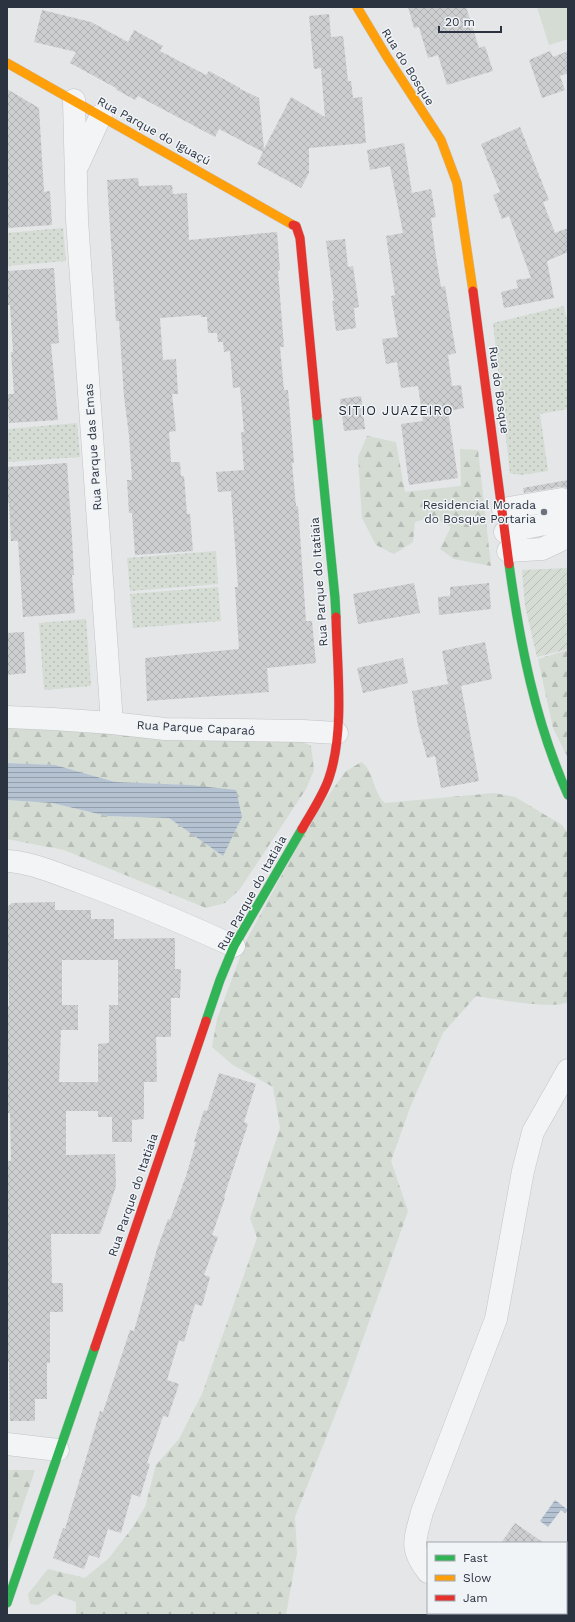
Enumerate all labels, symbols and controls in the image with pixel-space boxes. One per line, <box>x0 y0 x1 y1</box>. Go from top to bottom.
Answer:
scale bar <box>439 8 501 34</box>
text: 20 m <box>445 15 475 29</box>
street label: Rua do Bosque <box>379 26 437 108</box>
street label: Rua Parque do Iguaçú <box>95 94 213 168</box>
street label: Rua do Bosque <box>486 346 512 435</box>
street label: Rua Parque das Emas <box>82 383 104 511</box>
district label: SITIO JUAZEIRO <box>338 403 454 418</box>
place label: Residencial Morada do Bosque Portaria <box>423 498 536 526</box>
marker: Residencial Morada do Bosque Portaria <box>539 507 549 517</box>
street label: Rua Parque do Itatiaia <box>307 517 331 647</box>
street label: Rua Parque Caparaó <box>136 718 256 738</box>
street label: Rua Parque do Itatiaia <box>214 833 290 953</box>
street label: Rua Parque do Itatiaia <box>105 1131 161 1259</box>
legend <box>427 1542 567 1614</box>
text: Fast <box>463 1551 488 1565</box>
text: Slow <box>463 1571 491 1585</box>
text: Jam <box>463 1591 488 1605</box>

